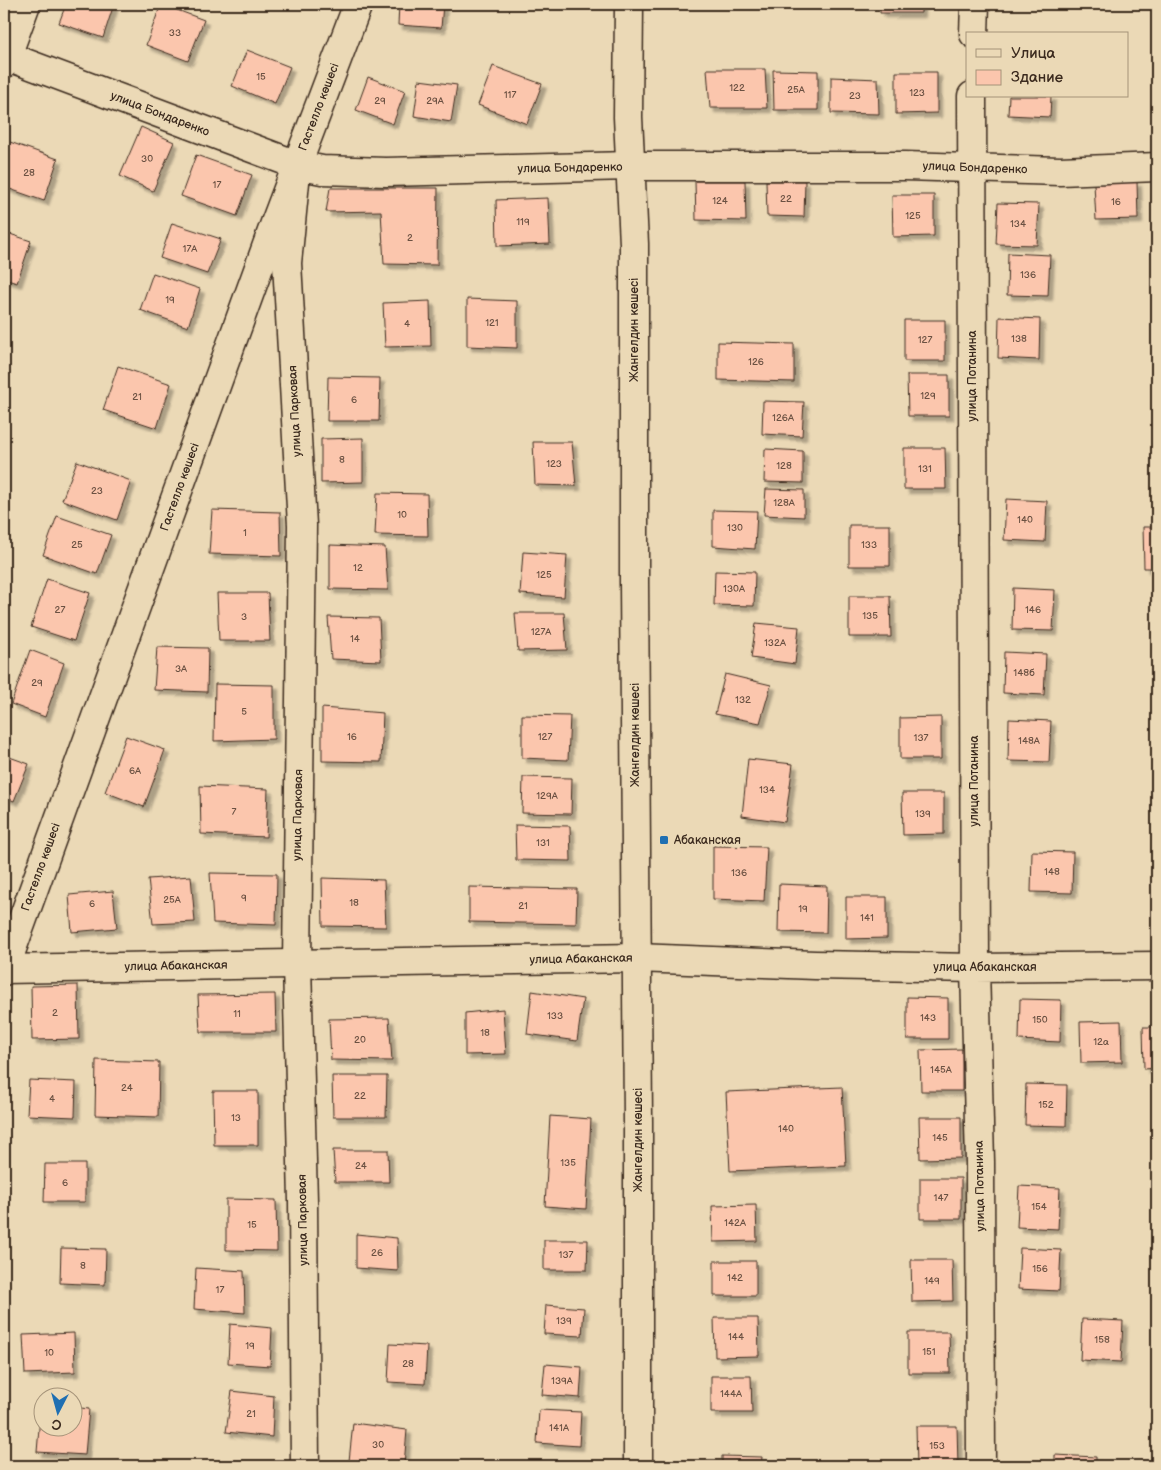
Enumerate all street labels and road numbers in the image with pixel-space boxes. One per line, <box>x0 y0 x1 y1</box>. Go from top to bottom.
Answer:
street label: Гастелло көшесі <box>295 61 343 153</box>
street label: улица Бондаренко <box>108 88 212 140</box>
street label: улица Бондаренко <box>922 159 1028 177</box>
street label: улица Бондаренко <box>517 160 623 176</box>
street label: Жангелдин көшесі <box>627 278 642 382</box>
street label: улица Потанина <box>965 330 980 422</box>
street label: улица Парковая <box>285 364 305 457</box>
street label: Гастелло көшесі <box>157 441 203 533</box>
street label: Жангелдин көшесі <box>628 683 643 787</box>
street label: улица Потанина <box>967 735 982 827</box>
street label: улица Парковая <box>290 769 306 861</box>
street label: Гастелло көшесі <box>18 821 64 913</box>
street label: улица Абаканская <box>529 951 633 967</box>
street label: улица Абаканская <box>124 958 228 974</box>
street label: улица Абаканская <box>933 960 1037 975</box>
street label: Жангелдин көшесі <box>631 1088 646 1192</box>
street label: улица Потанина <box>972 1140 988 1232</box>
street label: улица Парковая <box>295 1174 311 1266</box>

